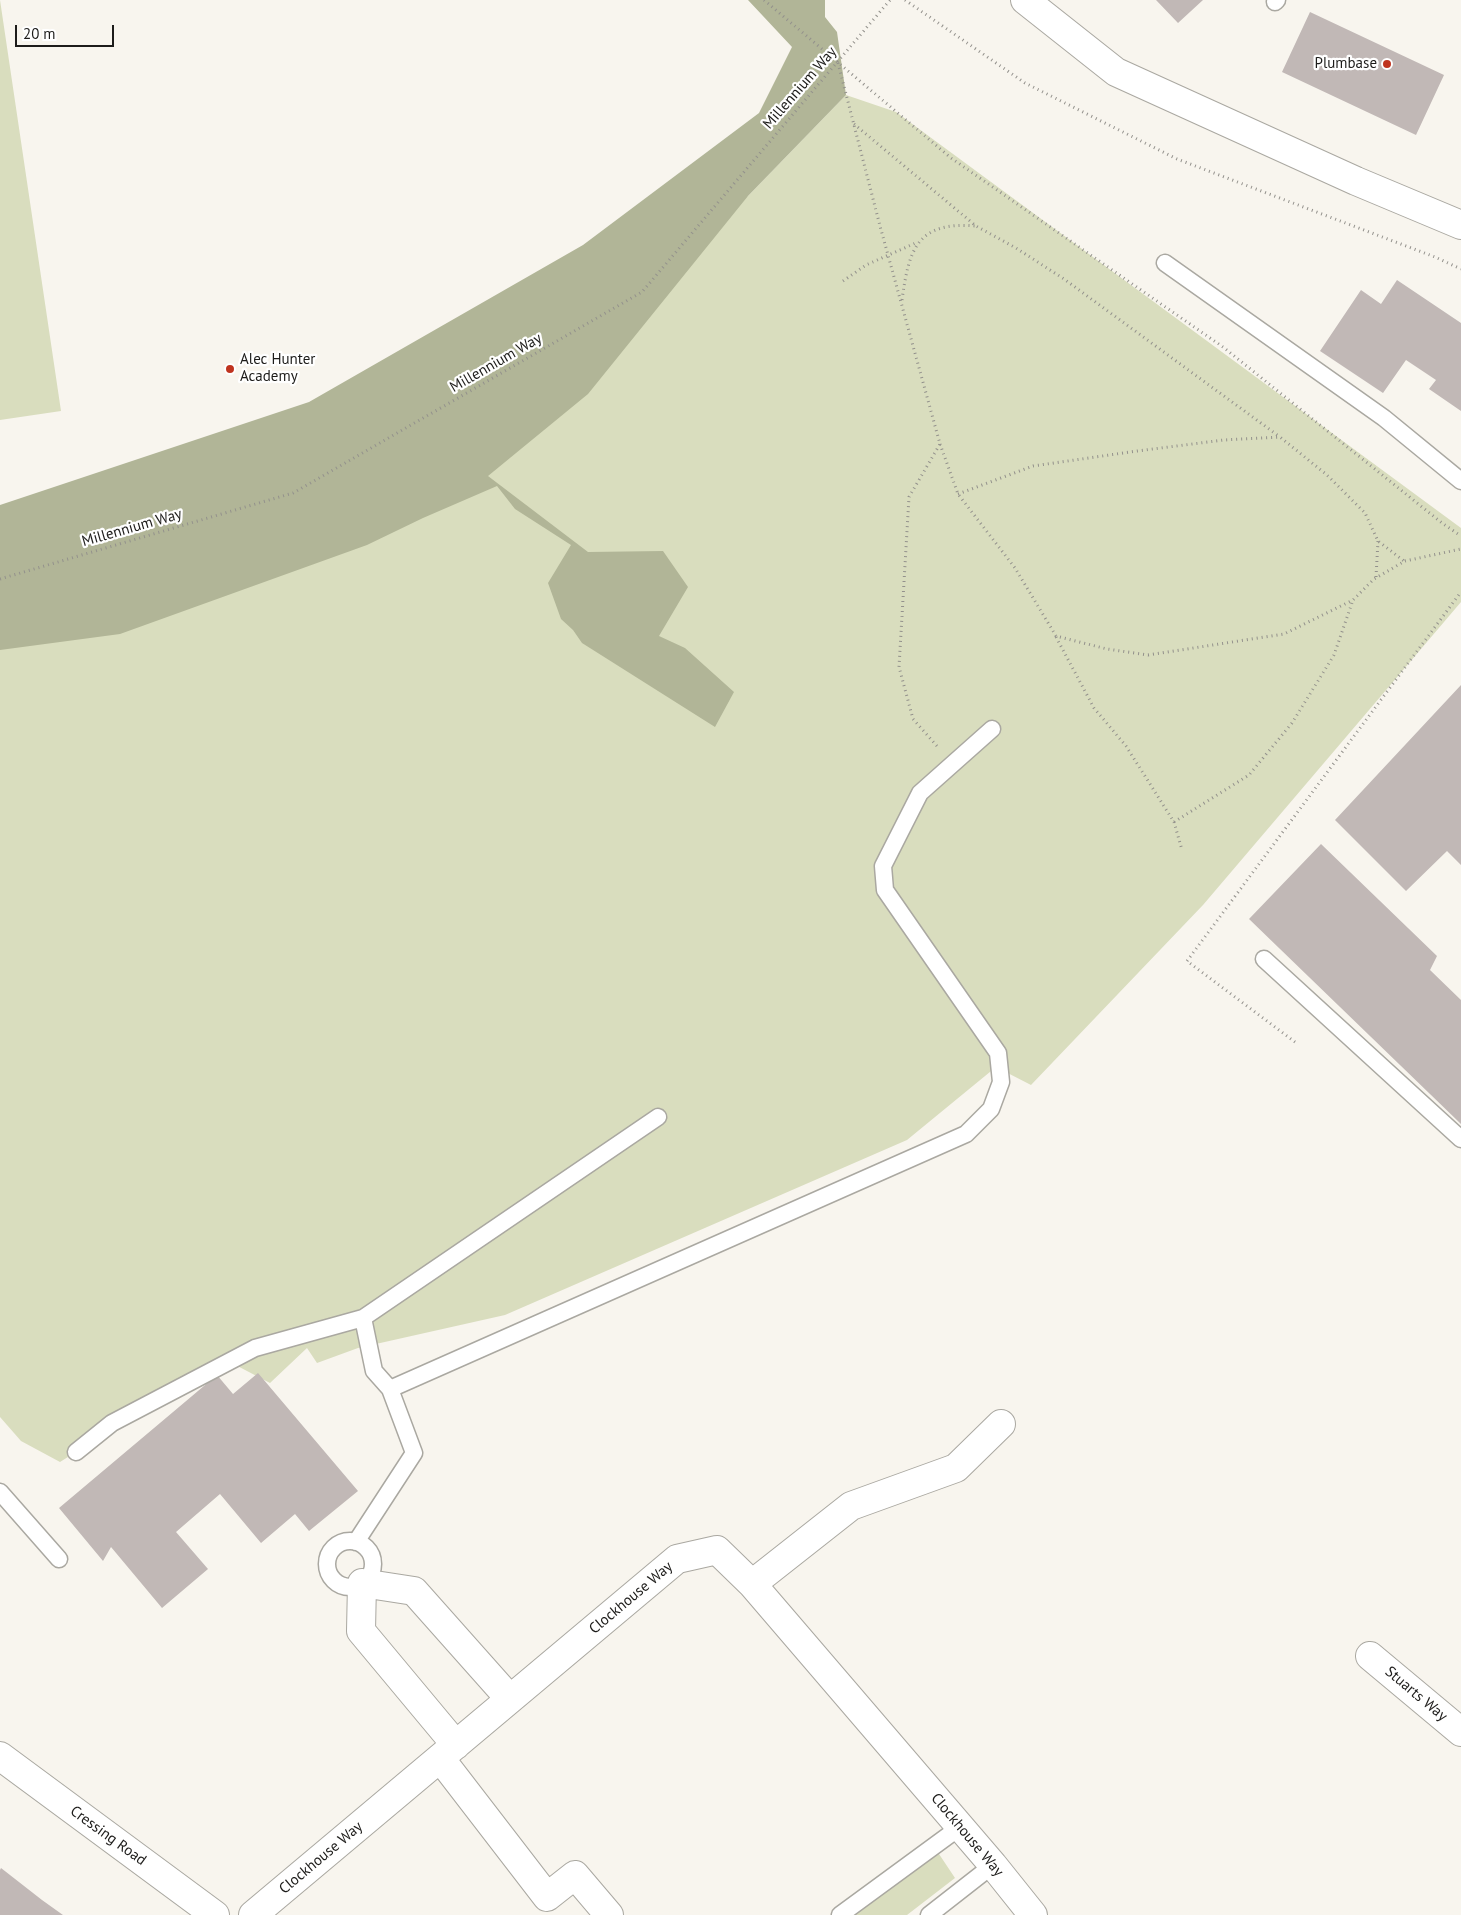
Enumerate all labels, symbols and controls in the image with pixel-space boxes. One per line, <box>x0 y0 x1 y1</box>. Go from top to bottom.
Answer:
scale bar <box>18 15 116 47</box>
text: 20 m <box>23 24 56 43</box>
street label: Millennium Way <box>759 43 841 133</box>
place label: Plumbase <box>1314 55 1377 73</box>
marker: Plumbase <box>1381 58 1393 70</box>
street label: Millennium Way <box>447 329 545 397</box>
place label: Alec Hunter Academy <box>240 351 315 386</box>
marker: Alec Hunter Academy <box>224 363 236 375</box>
street label: Millennium Way <box>80 505 184 551</box>
street label: Clockhouse Way <box>586 1558 676 1638</box>
street label: Stuarts Way <box>1381 1663 1451 1725</box>
street label: Clockhouse Way <box>927 1790 1007 1880</box>
street label: Cressing Road <box>66 1802 150 1870</box>
street label: Clockhouse Way <box>276 1818 366 1898</box>

